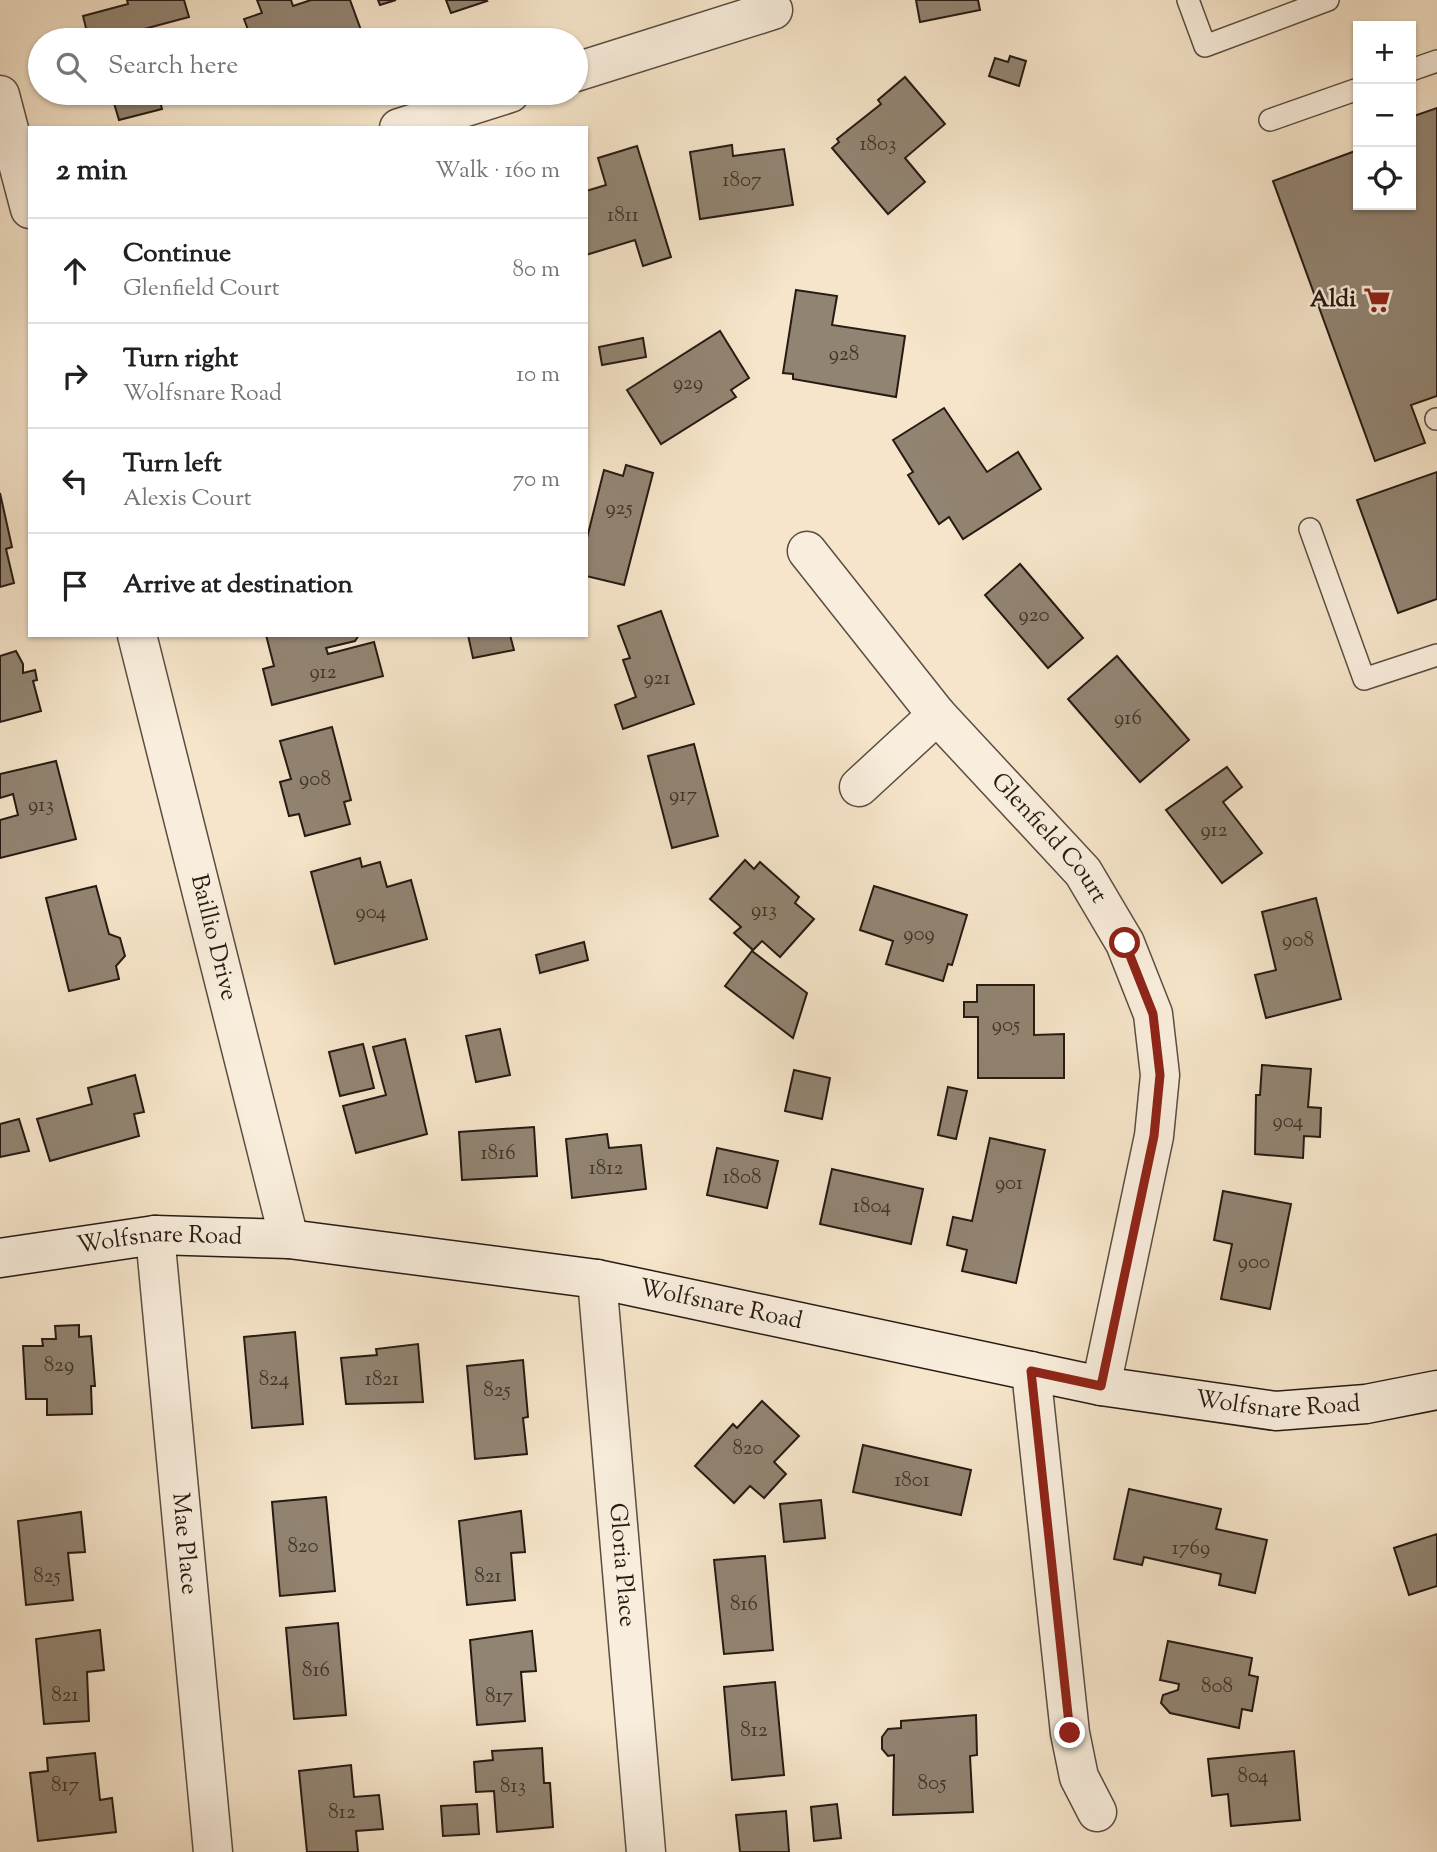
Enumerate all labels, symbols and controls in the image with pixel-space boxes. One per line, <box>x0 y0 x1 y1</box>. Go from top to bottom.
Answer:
map controls <box>1353 21 1416 210</box>
button: + <box>1353 21 1416 84</box>
search box <box>28 28 588 105</box>
icon: search <box>52 48 90 86</box>
text: Search here <box>108 48 238 85</box>
button: − <box>1353 84 1416 147</box>
house number: 1803 <box>859 130 897 160</box>
button: locate <box>1353 147 1416 210</box>
text: 2 min <box>56 150 128 193</box>
text: Walk · 160 m <box>435 155 560 188</box>
house number: 1807 <box>722 166 762 196</box>
house number: 1811 <box>607 201 639 231</box>
text: Continue <box>123 236 231 273</box>
icon: ahead <box>56 252 94 290</box>
text: 80 m <box>512 254 560 287</box>
text: Glenfield Court <box>123 273 280 306</box>
place label: Aldi <box>1310 283 1356 317</box>
supermarket icon: Aldi <box>1362 285 1392 315</box>
house number: 928 <box>829 340 859 370</box>
text: Turn right <box>123 341 238 378</box>
icon: right <box>56 357 94 395</box>
text: 10 m <box>516 359 560 392</box>
house number: 929 <box>673 369 703 399</box>
text: Wolfsnare Road <box>123 378 282 411</box>
text: Turn left <box>123 446 222 483</box>
icon: left <box>56 462 94 500</box>
text: 70 m <box>513 464 560 497</box>
text: Alexis Court <box>123 483 252 516</box>
house number: 925 <box>605 494 633 524</box>
icon: arrive <box>56 567 94 605</box>
text: Arrive at destination <box>123 567 353 604</box>
house number: 920 <box>1018 601 1050 631</box>
house number: 912 <box>309 658 337 688</box>
house number: 921 <box>643 664 671 694</box>
house number: 916 <box>1114 704 1142 734</box>
house number: 908 <box>299 765 331 795</box>
street label: Glenfield Court <box>982 766 1115 910</box>
house number: 917 <box>669 781 697 811</box>
house number: 913 <box>28 791 54 821</box>
house number: 912 <box>1200 816 1228 846</box>
street label: Baillio Drive <box>181 871 245 1004</box>
house number: 913 <box>751 896 777 926</box>
house number: 904 <box>356 898 386 928</box>
house number: 909 <box>903 920 935 950</box>
house number: 908 <box>1282 926 1314 956</box>
route start <box>1109 927 1140 958</box>
house number: 905 <box>992 1011 1020 1041</box>
house number: 904 <box>1273 1107 1303 1137</box>
house number: 1816 <box>480 1139 516 1169</box>
house number: 1812 <box>589 1154 623 1184</box>
house number: 1808 <box>722 1163 762 1193</box>
house number: 901 <box>995 1169 1023 1199</box>
house number: 1804 <box>853 1192 891 1222</box>
street label: Wolfsnare Road <box>75 1218 243 1263</box>
house number: 900 <box>1238 1248 1270 1278</box>
street label: Wolfsnare Road <box>636 1271 806 1339</box>
house number: 829 <box>44 1351 74 1381</box>
house number: 824 <box>259 1365 289 1395</box>
house number: 1821 <box>365 1365 399 1395</box>
house number: 825 <box>483 1376 511 1406</box>
street label: Wolfsnare Road <box>1193 1383 1362 1429</box>
house number: 820 <box>732 1434 764 1464</box>
house number: 1801 <box>894 1466 930 1496</box>
street label: Mae Place <box>162 1491 206 1596</box>
street label: Gloria Place <box>599 1502 644 1628</box>
house number: 820 <box>287 1532 319 1562</box>
house number: 1769 <box>1172 1534 1210 1564</box>
house number: 825 <box>33 1562 61 1592</box>
house number: 821 <box>474 1562 502 1592</box>
house number: 816 <box>730 1590 758 1620</box>
house number: 816 <box>302 1656 330 1686</box>
house number: 808 <box>1201 1672 1233 1702</box>
house number: 821 <box>51 1681 79 1711</box>
house number: 817 <box>485 1682 514 1712</box>
house number: 812 <box>740 1716 768 1746</box>
route end <box>1054 1717 1085 1748</box>
house number: 804 <box>1237 1762 1269 1792</box>
house number: 805 <box>918 1769 946 1799</box>
house number: 817 <box>51 1771 80 1801</box>
house number: 813 <box>500 1772 526 1802</box>
house number: 812 <box>328 1798 356 1828</box>

